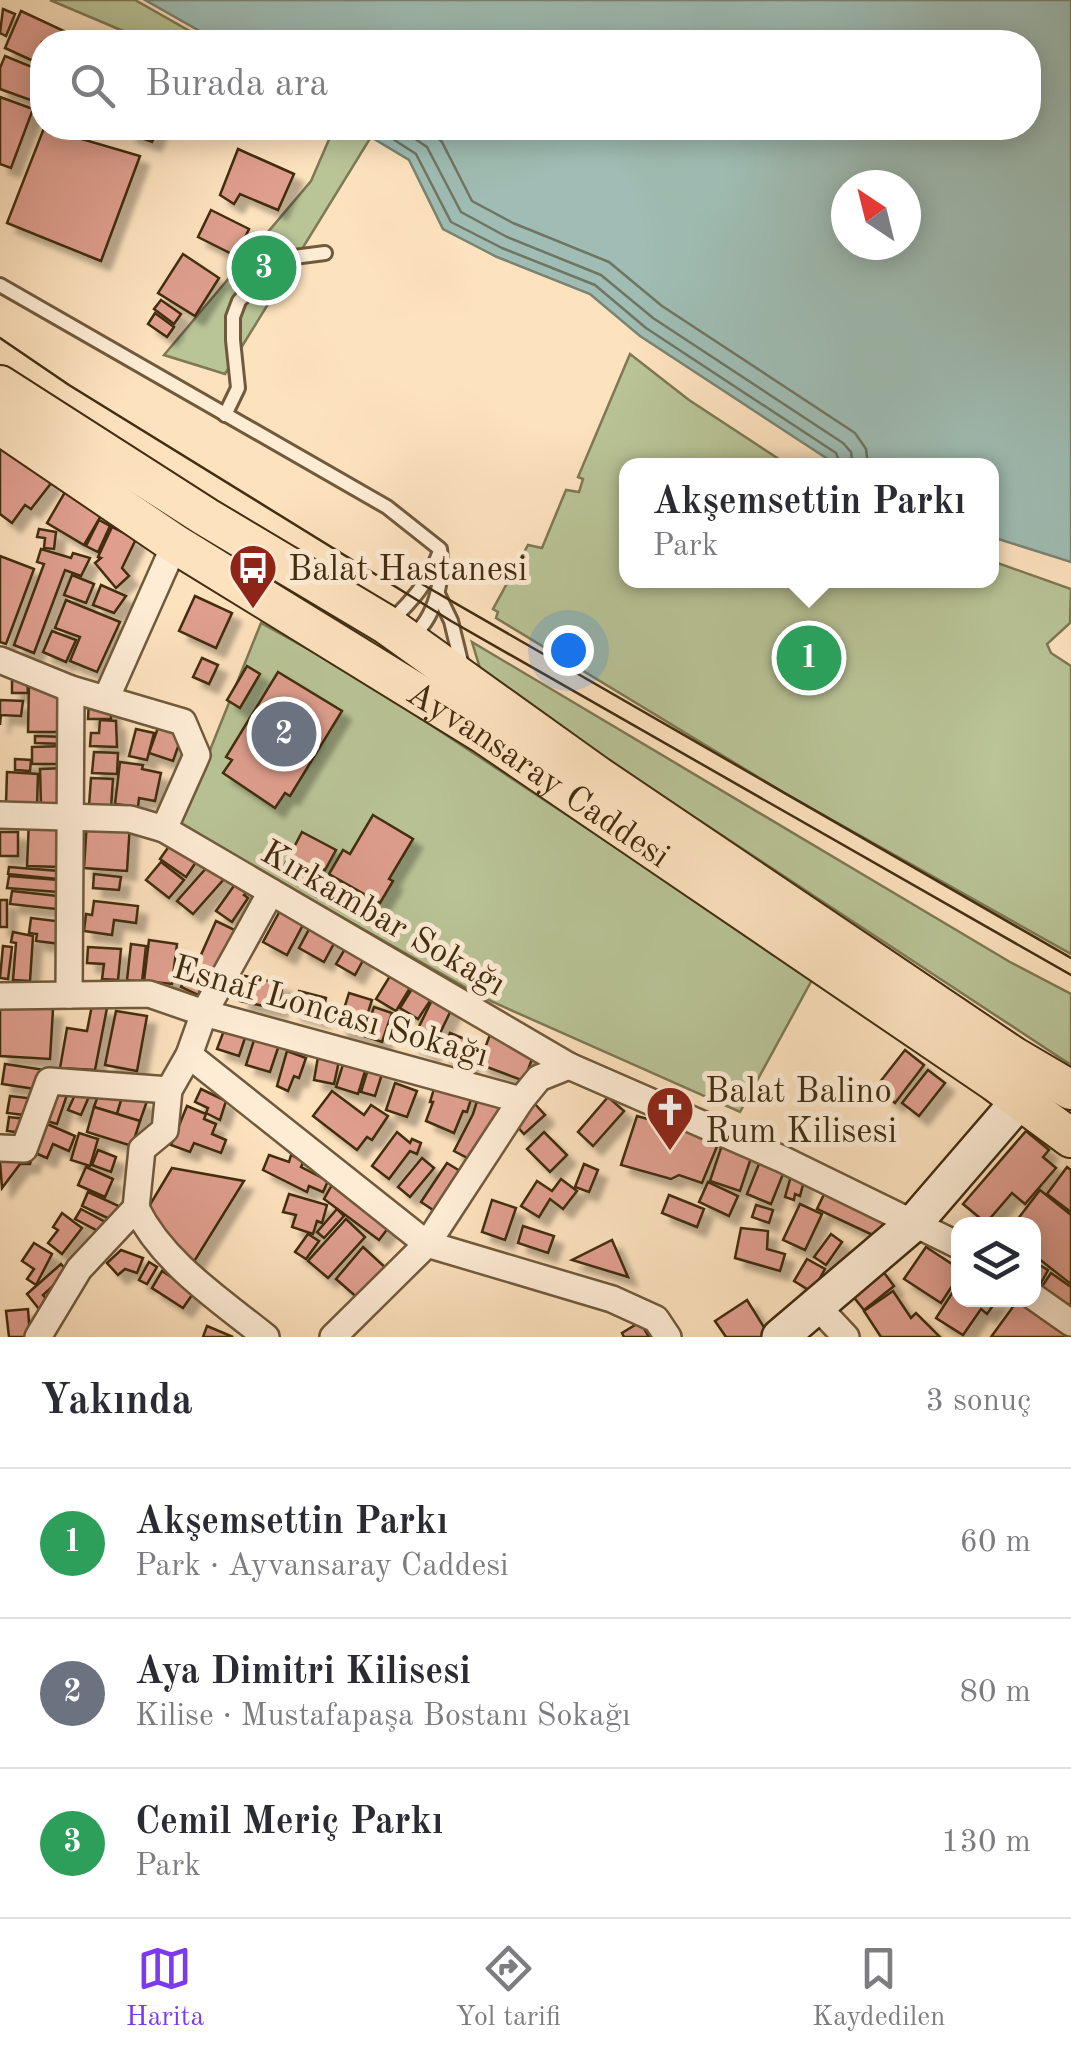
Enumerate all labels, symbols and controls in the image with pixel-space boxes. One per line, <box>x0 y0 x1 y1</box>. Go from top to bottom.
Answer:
search box <box>30 30 1041 140</box>
icon: search <box>65 58 120 113</box>
text: Burada ara <box>145 66 328 104</box>
north arrow <box>831 170 921 260</box>
pin: 3 <box>232 230 296 306</box>
popup <box>619 458 999 588</box>
text: Akşemsettin Parkı <box>653 484 965 522</box>
text: Park <box>653 531 718 563</box>
bus stop icon: Balat Hastanesi <box>227 542 279 610</box>
place label: Balat Hastanesi <box>288 553 527 588</box>
pin: 1 <box>776 620 842 696</box>
your location <box>543 625 594 676</box>
street label: Ayvansaray Caddesi <box>400 676 675 875</box>
pin: 2 <box>252 696 316 772</box>
street label: Kırkambar Sokağı <box>255 835 511 1003</box>
street label: Esnaf Loncası Sokağı <box>169 951 492 1074</box>
place label: Balat Balino Rum Kilisesi <box>705 1075 897 1150</box>
church icon: Balat Balino Rum Kilisesi <box>644 1084 696 1152</box>
map controls <box>951 1217 1041 1307</box>
button: layers <box>951 1217 1041 1307</box>
text: Yakında <box>40 1381 193 1423</box>
text: 3 sonuç <box>925 1386 1031 1418</box>
text: Akşemsettin Parkı <box>135 1504 448 1542</box>
text: 1 <box>63 1527 82 1559</box>
text: 60 m <box>960 1527 1031 1559</box>
text: Park · Ayvansaray Caddesi <box>135 1551 509 1583</box>
text: Aya Dimitri Kilisesi <box>135 1654 471 1692</box>
text: 2 <box>63 1677 82 1709</box>
text: 80 m <box>960 1677 1031 1709</box>
text: Kilise · Mustafapaşa Bostanı Sokağı <box>135 1701 631 1733</box>
text: Cemil Meriç Parkı <box>135 1804 443 1842</box>
text: 3 <box>63 1827 82 1859</box>
text: 130 m <box>941 1827 1031 1859</box>
text: Park <box>135 1851 201 1883</box>
tab: Harita <box>126 1941 204 2036</box>
tab: Yol tarifi <box>456 1941 561 2036</box>
tab: Kaydedilen <box>812 1941 945 2036</box>

